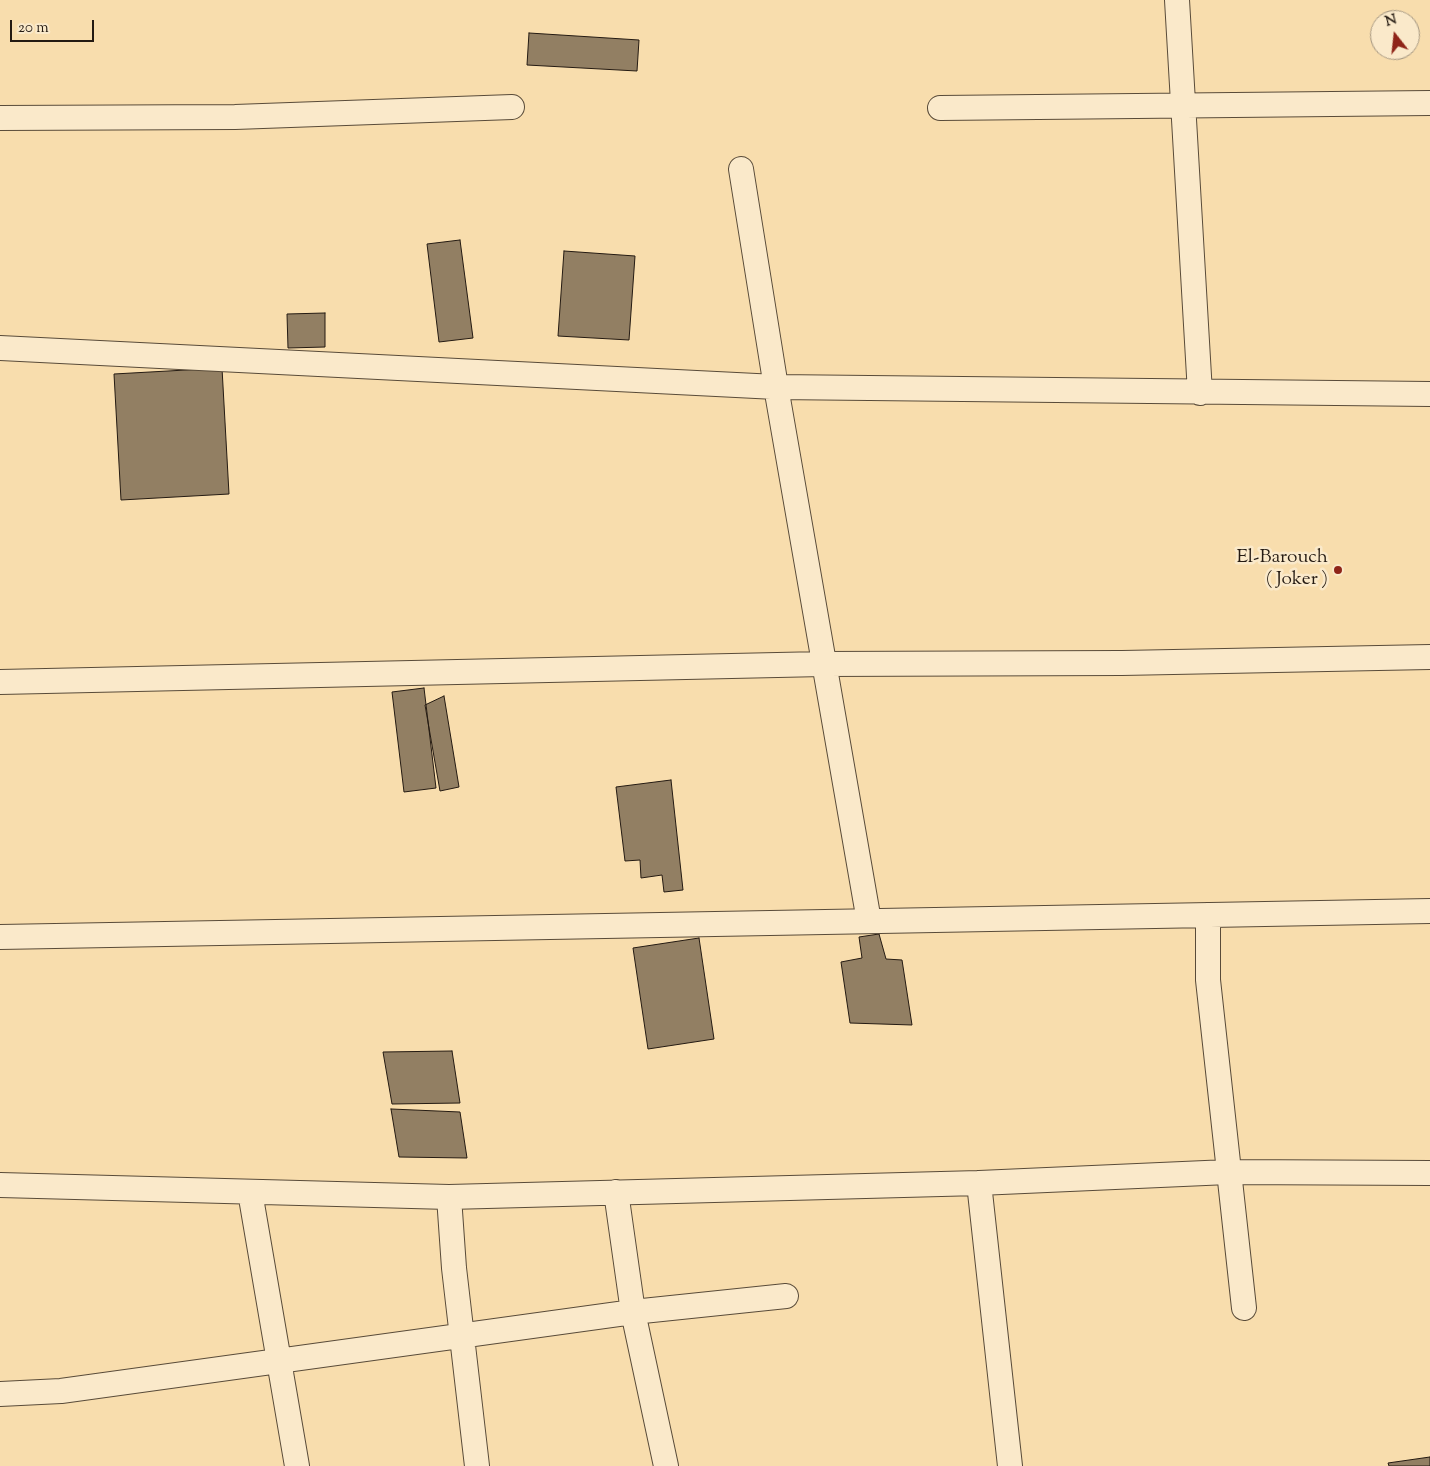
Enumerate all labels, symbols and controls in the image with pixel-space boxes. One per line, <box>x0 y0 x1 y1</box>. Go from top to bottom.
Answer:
scale bar <box>12 10 96 42</box>
north arrow <box>1370 10 1420 60</box>
text: N <box>1383 10 1399 33</box>
text: 20 m <box>18 18 49 39</box>
place label: El-Barouch ( Joker ) <box>1236 548 1328 592</box>
marker: El-Barouch ( Joker ) <box>1332 564 1344 576</box>

